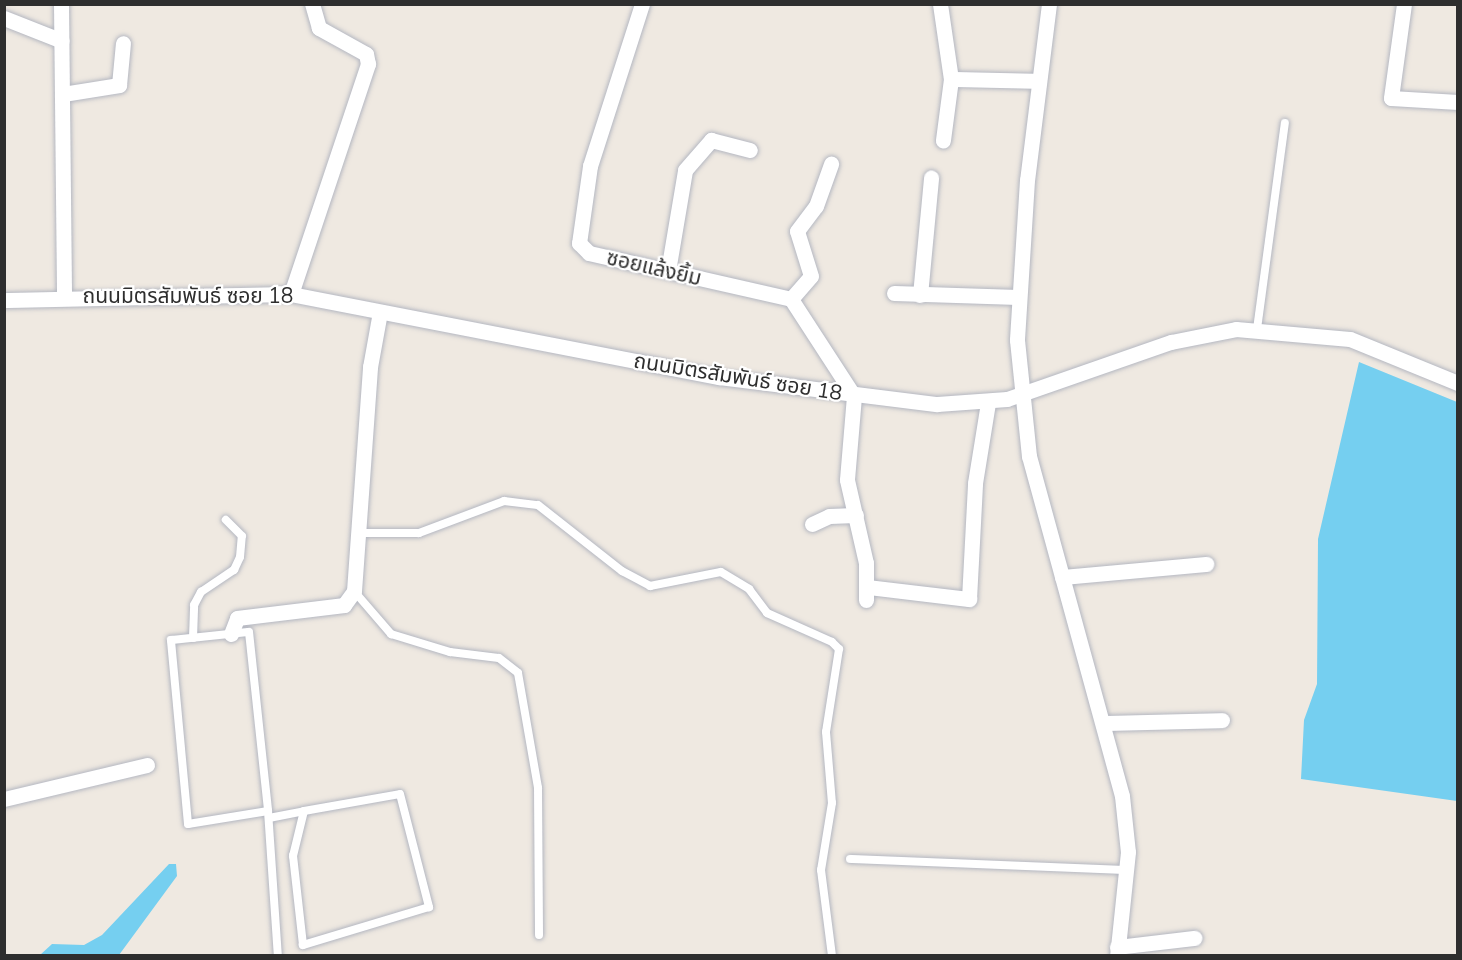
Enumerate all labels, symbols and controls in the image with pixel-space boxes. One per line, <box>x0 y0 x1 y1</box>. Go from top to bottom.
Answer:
street label: ซอยแล้งยิ้ม <box>604 245 704 291</box>
street label: ถนนมิตรสัมพันธ์ ซอย 18 <box>83 283 293 309</box>
street label: ถนนมิตรสัมพันธ์ ซอย 18 <box>632 348 844 406</box>

